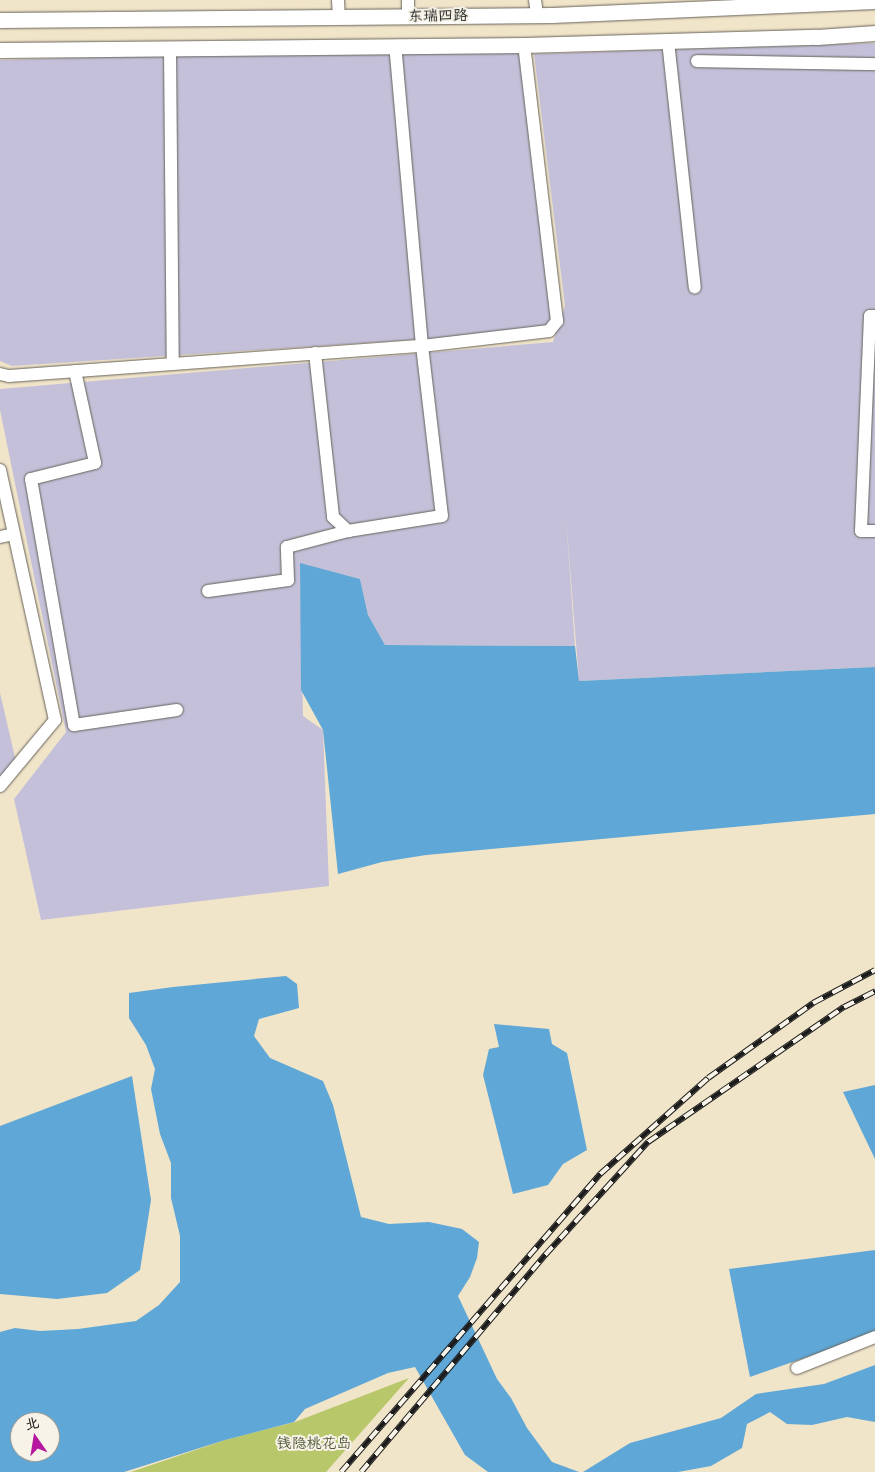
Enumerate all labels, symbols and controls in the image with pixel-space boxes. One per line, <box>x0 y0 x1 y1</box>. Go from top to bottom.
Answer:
street label: 东瑞四路 <box>408 6 468 26</box>
north arrow <box>10 1412 60 1462</box>
text: 北 <box>23 1413 41 1434</box>
park label: 钱隐桃花岛 <box>277 1435 351 1453</box>

